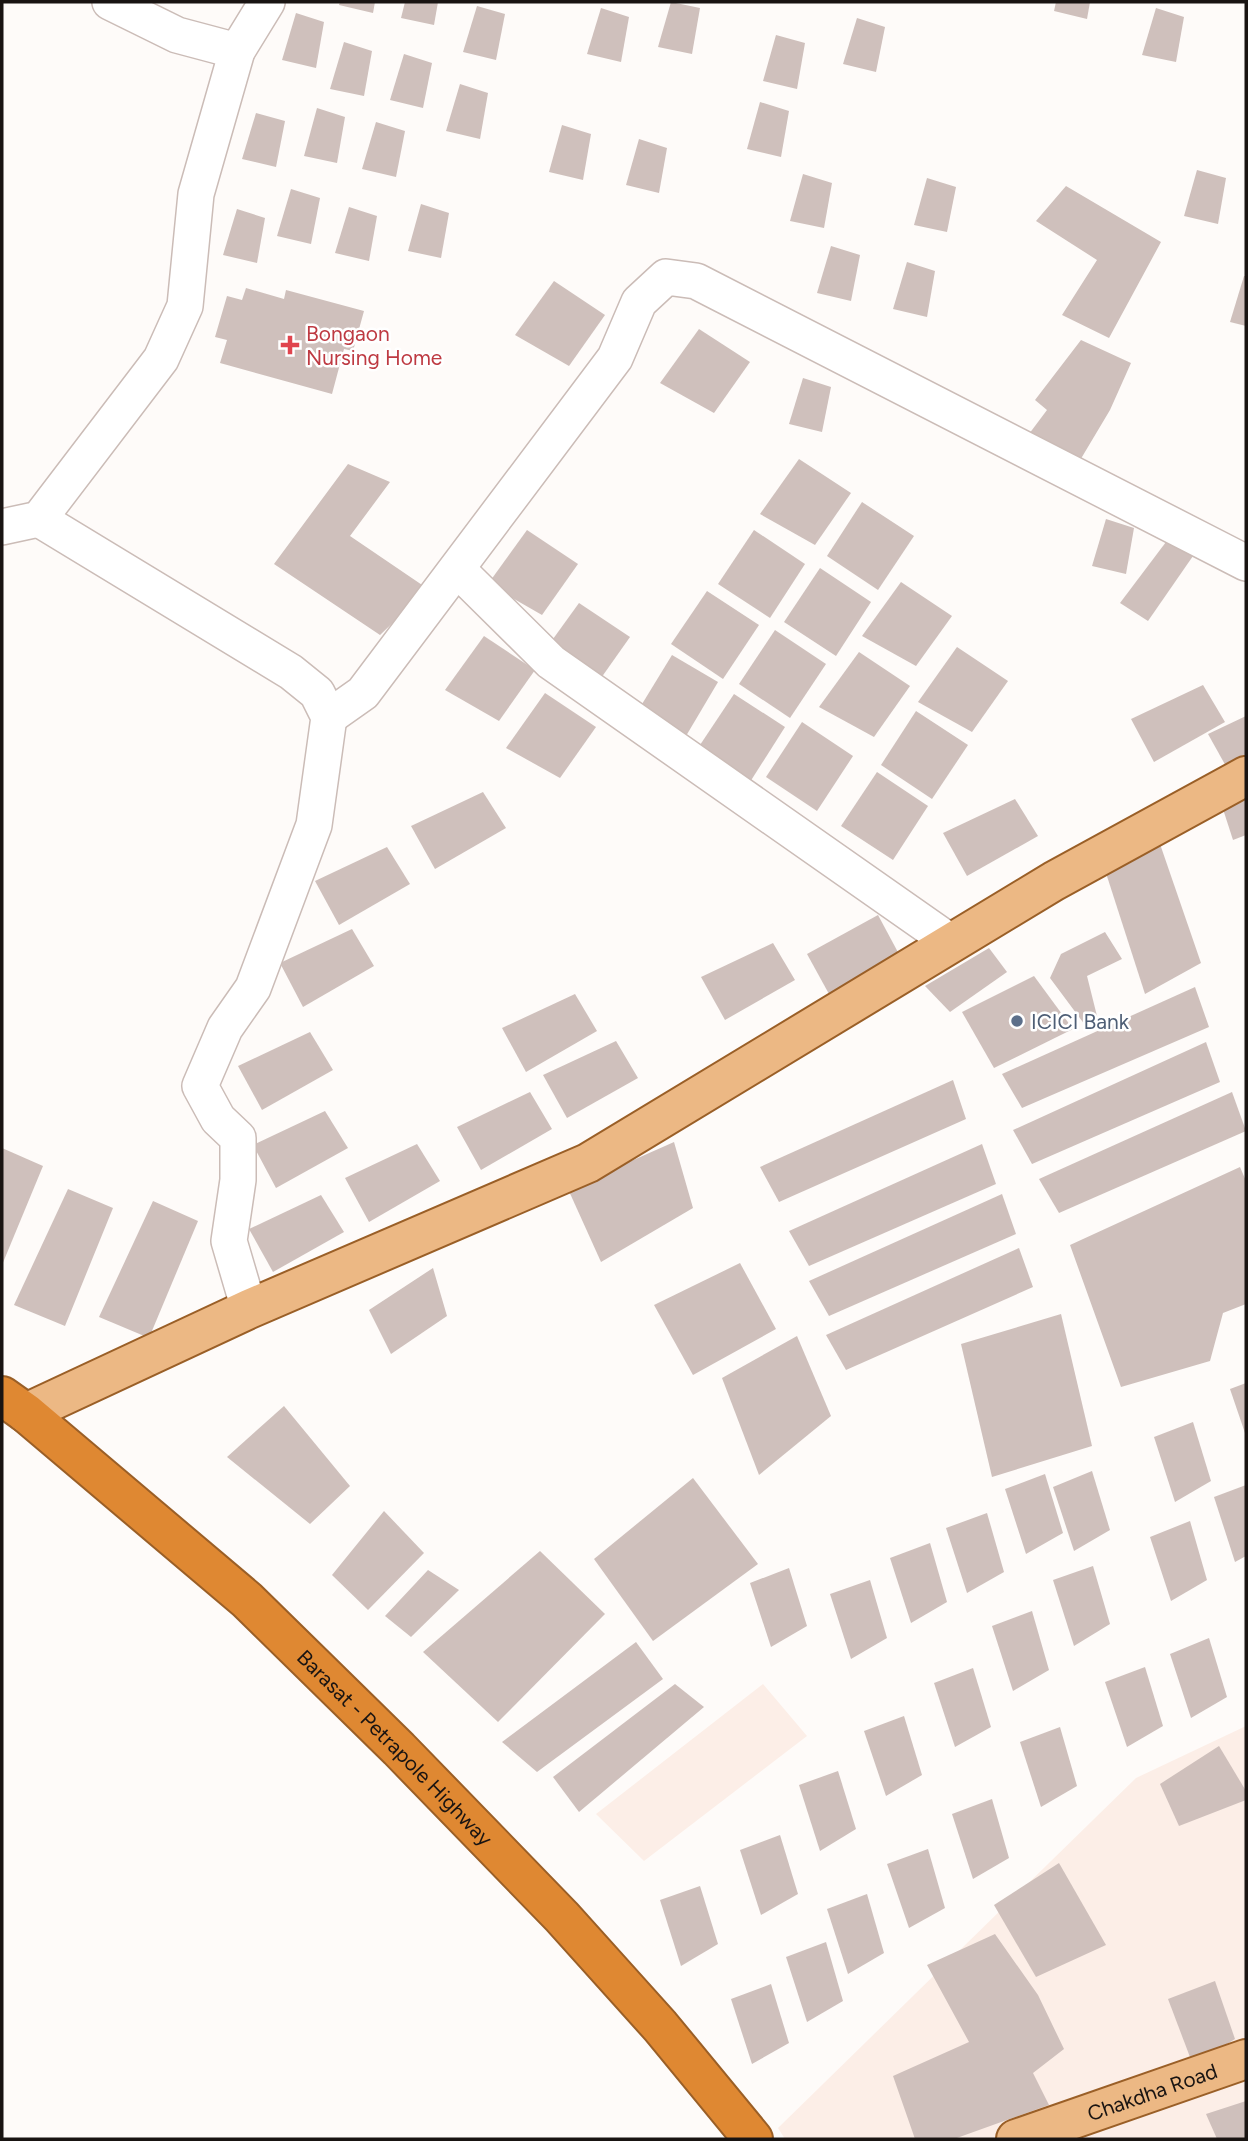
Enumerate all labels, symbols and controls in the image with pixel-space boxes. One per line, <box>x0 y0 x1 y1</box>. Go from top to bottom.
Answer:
place label: Bongaon Nursing Home <box>306 321 442 370</box>
marker: Bongaon Nursing Home <box>280 335 300 355</box>
place label: ICICI Bank <box>1031 1009 1130 1034</box>
marker: ICICI Bank <box>1009 1013 1025 1029</box>
street label: Barasat - Petrapole Highway <box>292 1644 498 1851</box>
street label: Chakdha Road <box>1084 2058 1220 2126</box>

